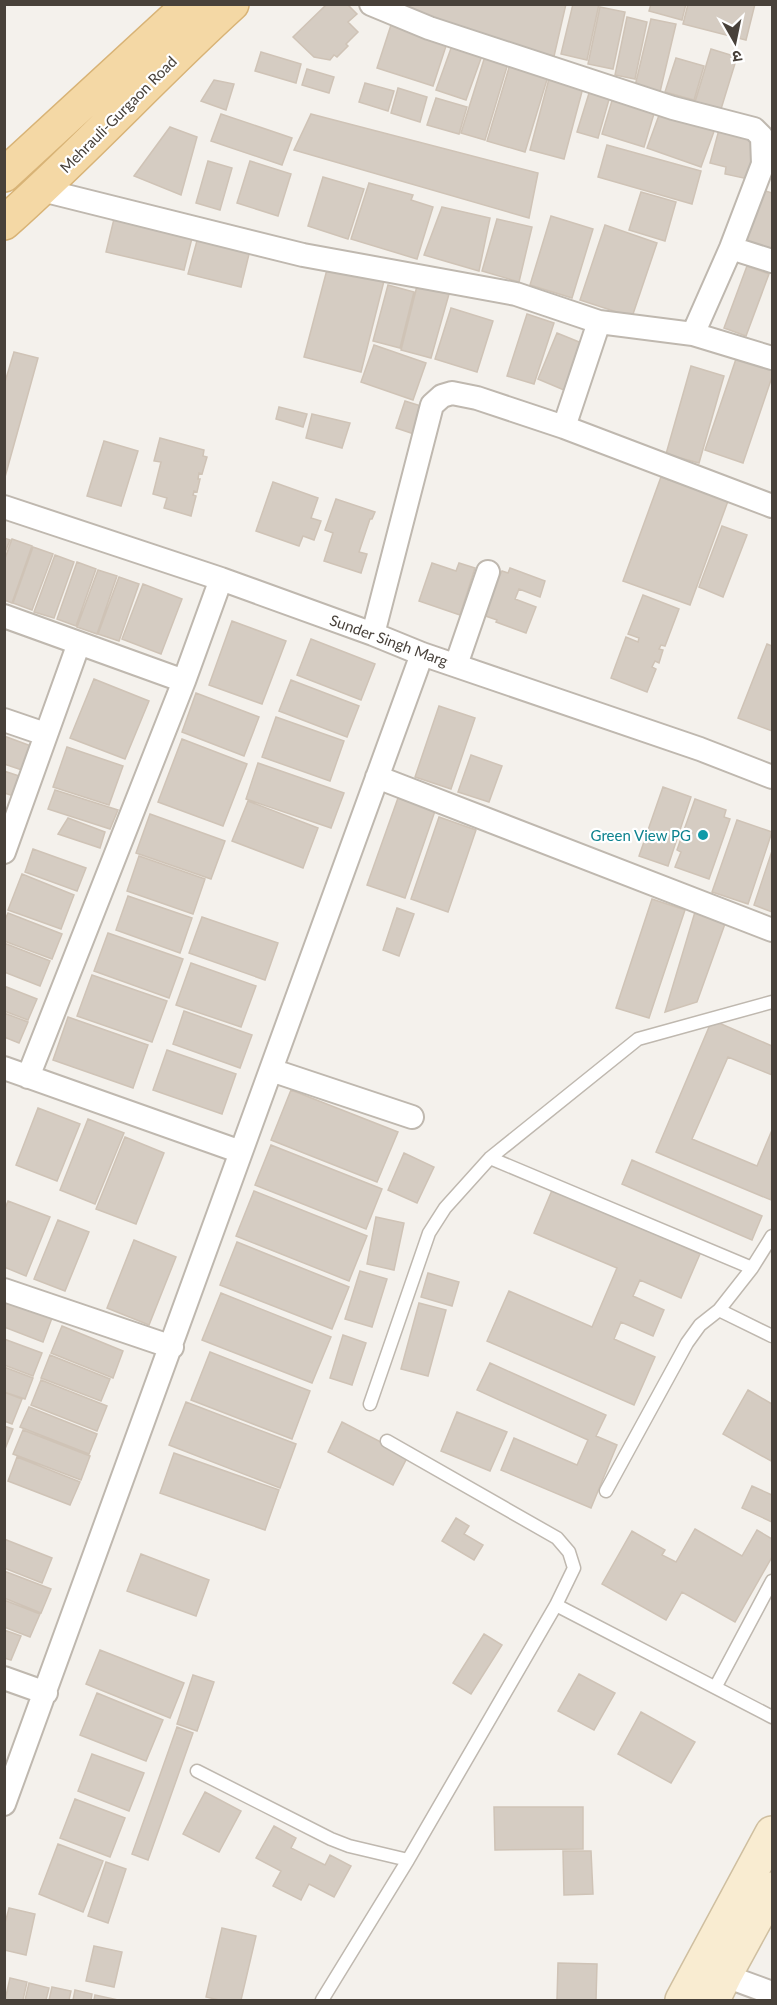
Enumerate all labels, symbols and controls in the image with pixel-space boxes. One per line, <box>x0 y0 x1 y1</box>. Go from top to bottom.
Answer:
north arrow <box>705 12 765 72</box>
text: उ <box>731 47 744 68</box>
street label: Mehrauli-Gurgaon Road <box>56 52 180 176</box>
street label: Sunder Singh Marg <box>328 610 451 670</box>
place label: Green View PG <box>591 826 691 844</box>
marker: Green View PG <box>696 828 710 842</box>

